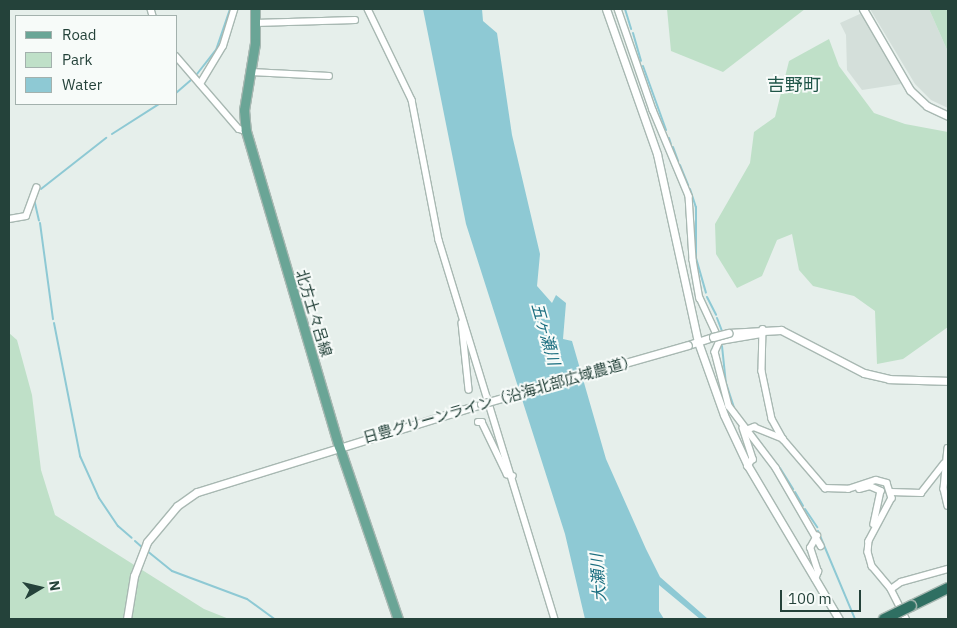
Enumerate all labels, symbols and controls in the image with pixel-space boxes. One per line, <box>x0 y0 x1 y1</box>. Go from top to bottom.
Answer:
legend <box>15 15 178 105</box>
text: Road <box>62 25 97 44</box>
text: Park <box>62 50 92 69</box>
district label: 吉野町 <box>767 74 821 96</box>
text: Water <box>62 75 102 94</box>
street label: 北方土々呂線 <box>292 267 336 359</box>
water label: 五ヶ瀬川 <box>528 301 564 367</box>
street label: 日豊グリーンライン（沿海北部広域農道） <box>361 351 639 447</box>
water label: 大瀬川 <box>587 553 609 603</box>
north arrow <box>15 563 65 613</box>
text: N <box>45 579 64 592</box>
scale bar <box>782 580 863 612</box>
text: 100 m <box>788 589 832 608</box>

